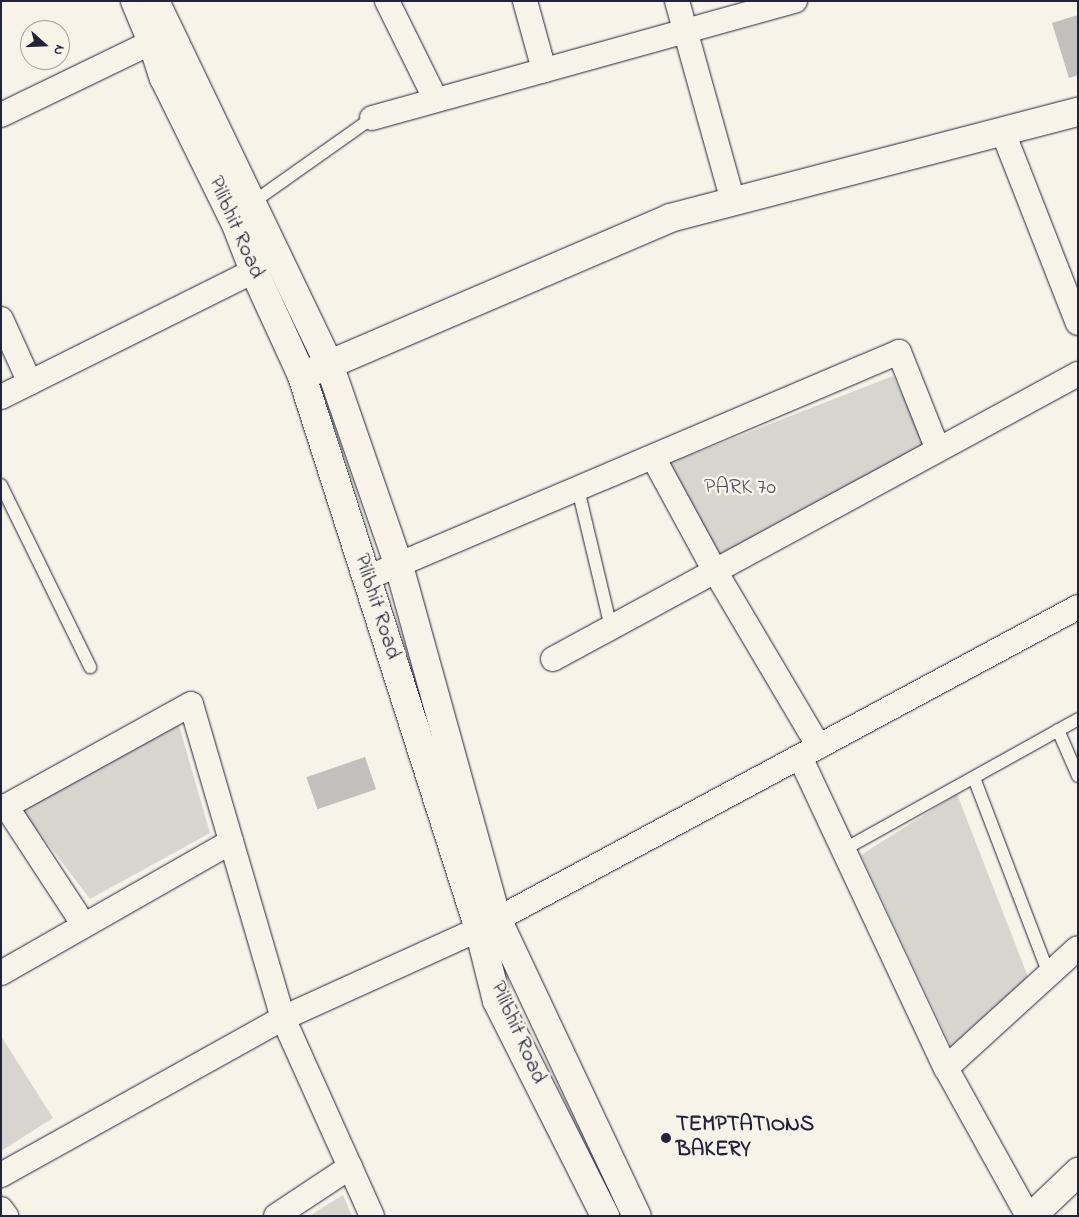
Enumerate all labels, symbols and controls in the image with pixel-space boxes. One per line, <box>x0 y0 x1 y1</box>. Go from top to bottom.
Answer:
north arrow <box>20 20 70 70</box>
text: N <box>47 42 70 58</box>
street label: Pilibhit Road <box>201 173 269 283</box>
park label: PARK 70 <box>704 476 776 502</box>
street label: Pilibhit Road <box>347 551 405 663</box>
street label: Pilibhit Road <box>483 978 551 1088</box>
place label: TEMPTATIONS BAKERY <box>676 1112 814 1164</box>
marker: TEMPTATIONS BAKERY <box>660 1132 672 1144</box>

